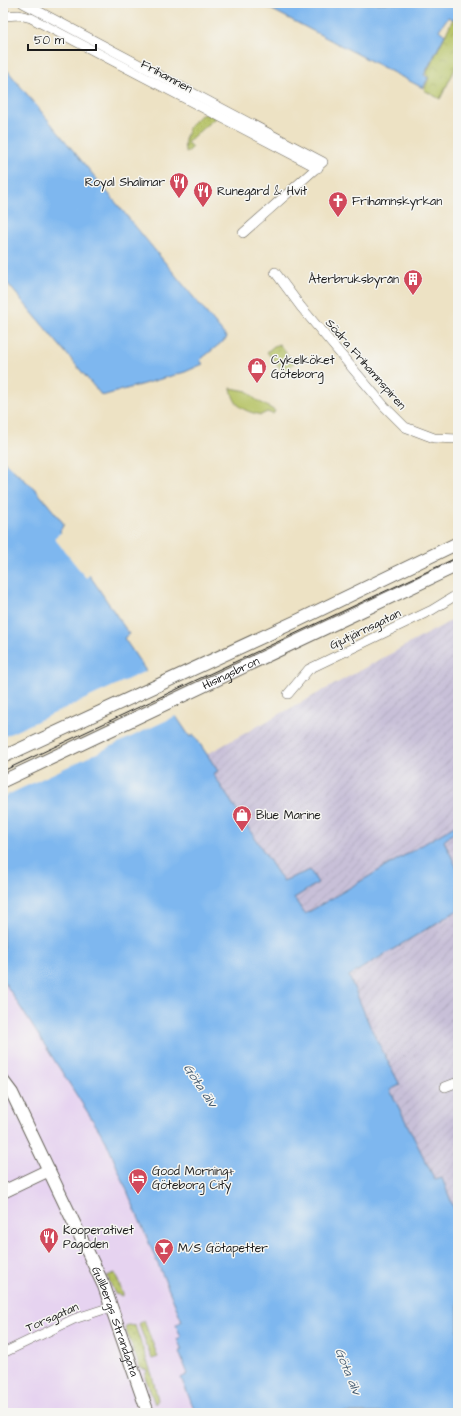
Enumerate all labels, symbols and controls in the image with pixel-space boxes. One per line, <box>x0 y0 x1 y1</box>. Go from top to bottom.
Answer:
scale bar <box>28 26 96 52</box>
text: 50 m <box>34 32 65 49</box>
street label: Frihamnen <box>138 56 196 97</box>
restaurant icon: Royal Shalimar <box>168 171 190 199</box>
place label: Royal Shalimar <box>85 174 165 192</box>
restaurant icon: Runegård & Hvit <box>192 180 214 208</box>
place label: Runegård & Hvit <box>217 183 307 201</box>
church icon: Frihamnskyrkan <box>327 190 349 218</box>
place label: Frihamnskyrkan <box>352 193 442 211</box>
building icon: Återbruksbyrån <box>402 268 424 296</box>
place label: Återbruksbyrån <box>308 271 399 289</box>
street label: Södra Frihamnspiren <box>321 315 410 414</box>
place label: Cykelköket Göteborg <box>271 352 335 384</box>
shop icon: Cykelköket Göteborg <box>246 356 268 384</box>
street label: Gjutjärnsgatan <box>327 605 404 655</box>
street label: Hisingsbron <box>200 653 262 694</box>
shop icon: Blue Marine <box>231 804 253 832</box>
place label: Blue Marine <box>256 807 321 824</box>
water label: Göta älv <box>179 1060 222 1112</box>
place label: Good Morning+ Göteborg City <box>152 1163 235 1195</box>
hotel icon: Good Morning+ Göteborg City <box>127 1167 149 1195</box>
place label: Kooperativet Pagoden <box>63 1222 134 1254</box>
restaurant icon: Kooperativet Pagoden <box>38 1226 60 1254</box>
bar icon: M/S Götapetter <box>153 1237 175 1265</box>
place label: M/S Götapetter <box>178 1240 268 1257</box>
street label: Gullbergs Strandgata <box>87 1264 143 1379</box>
street label: Torsgatan <box>23 1298 82 1338</box>
water label: Göta älv <box>331 1345 366 1399</box>

